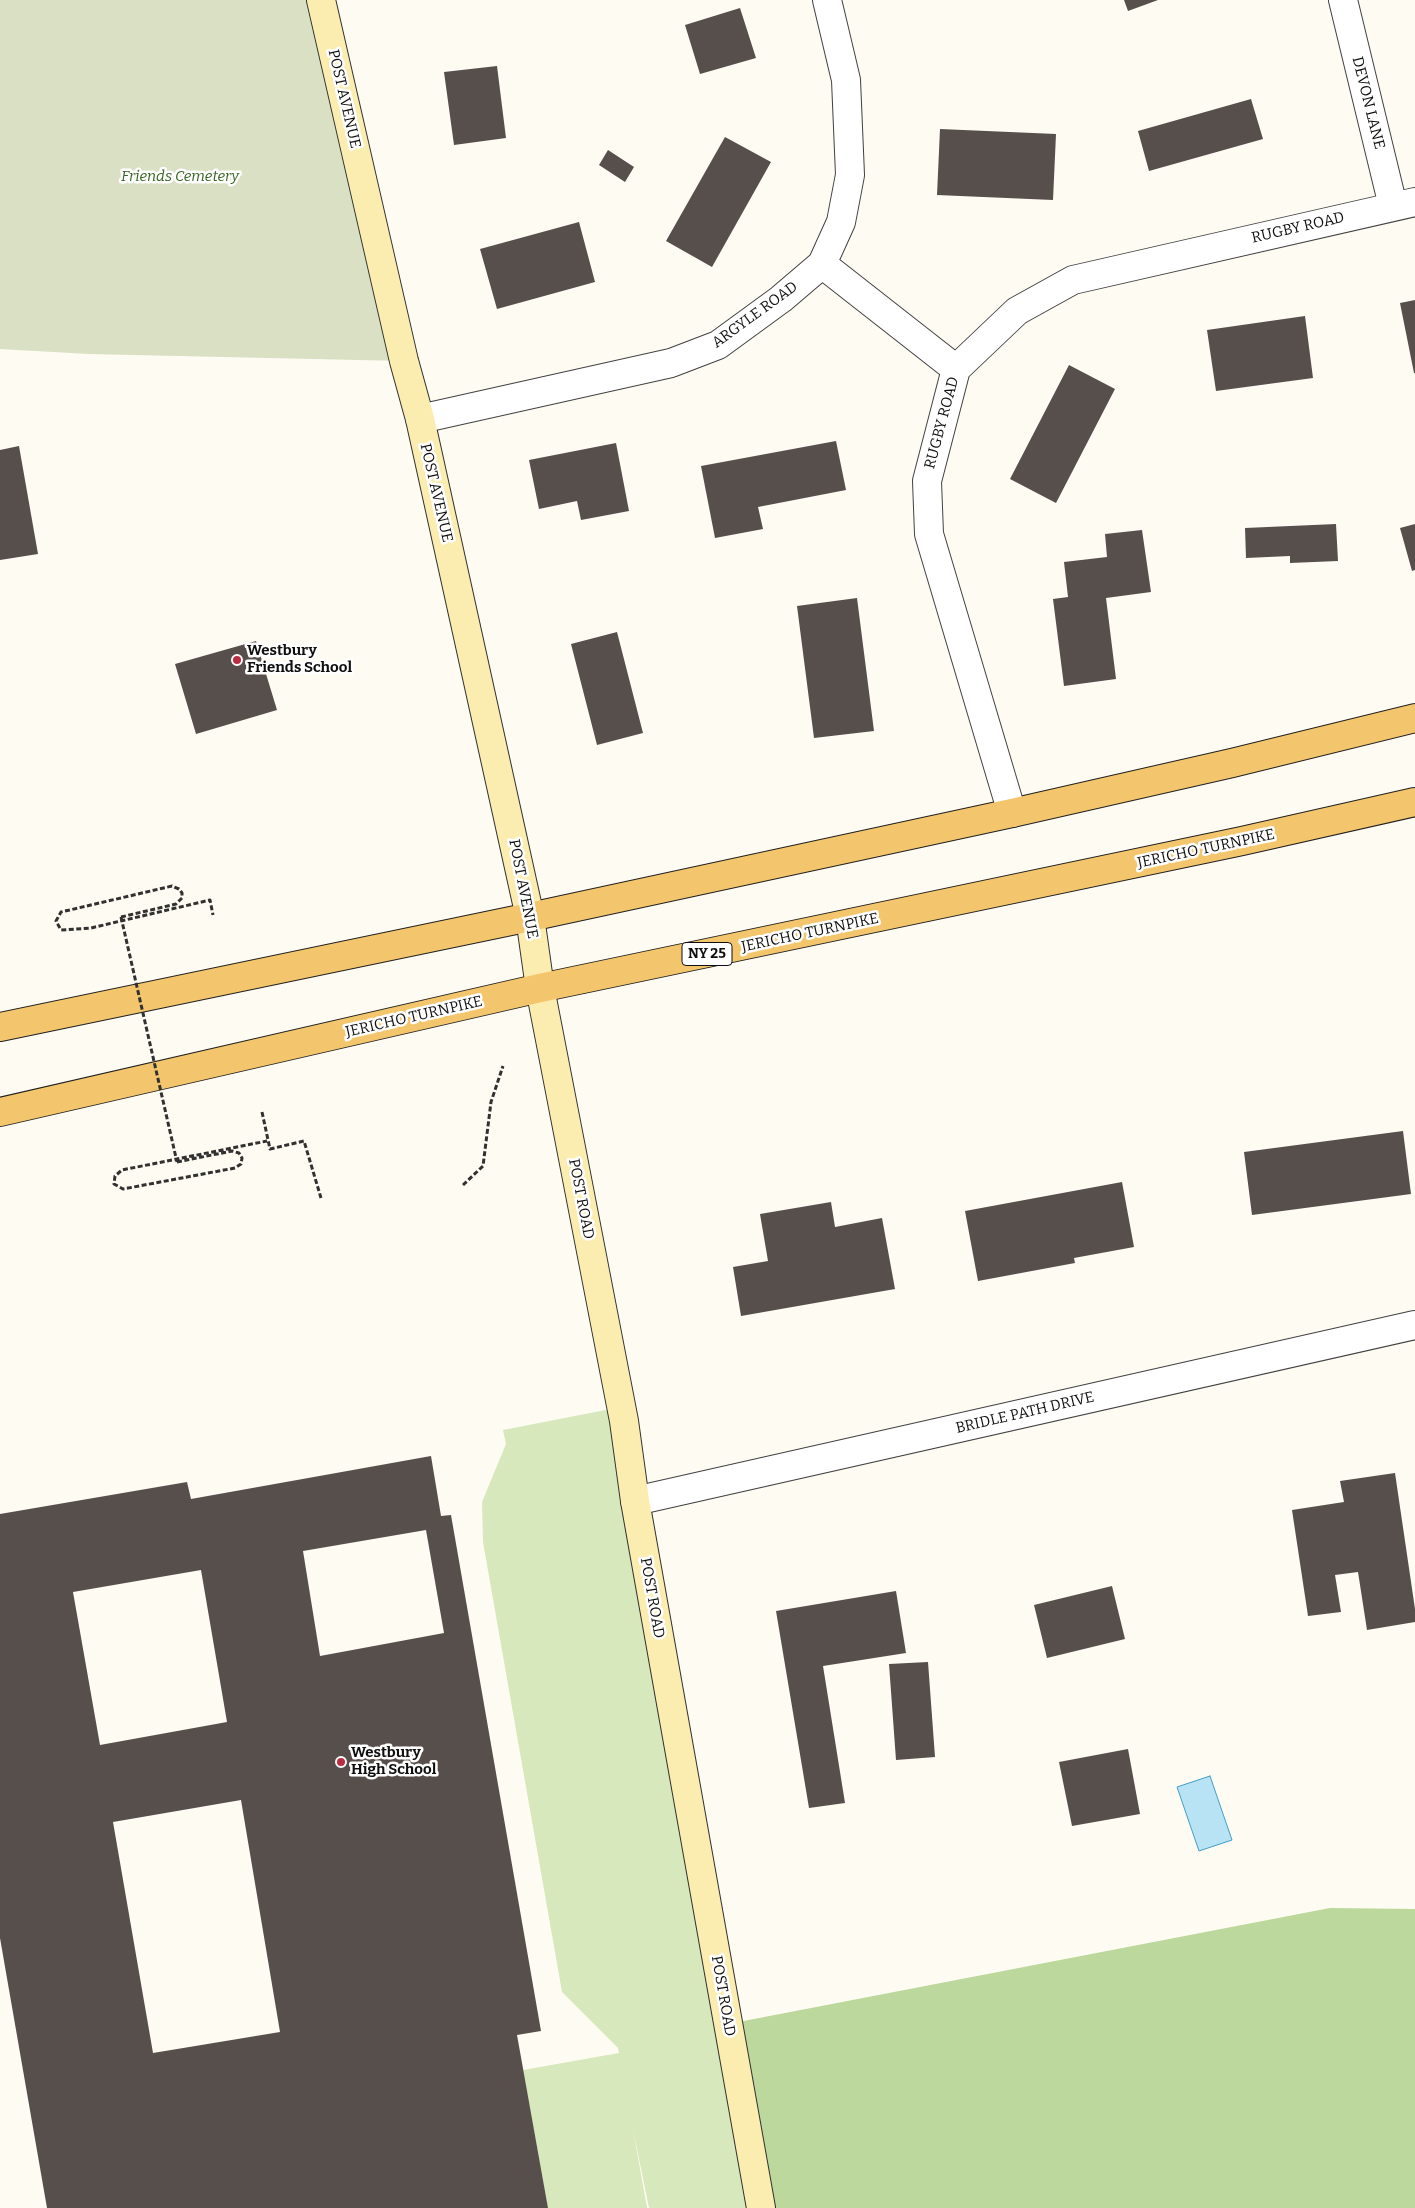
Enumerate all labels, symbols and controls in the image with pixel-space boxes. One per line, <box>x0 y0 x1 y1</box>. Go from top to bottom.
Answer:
street label: POST AVENUE <box>324 48 364 150</box>
street label: DEVON LANE <box>1348 55 1388 151</box>
park label: Friends Cemetery <box>121 168 239 186</box>
street label: RUGBY ROAD <box>1250 209 1346 247</box>
street label: ARGYLE ROAD <box>709 278 801 352</box>
street label: RUGBY ROAD <box>921 375 963 471</box>
street label: POST AVENUE <box>416 442 456 544</box>
place label: Westbury Friends School <box>247 642 352 677</box>
marker: Westbury Friends School <box>231 654 243 666</box>
street label: JERICHO TURNPIKE <box>1136 826 1276 872</box>
street label: POST AVENUE <box>505 838 541 940</box>
street label: JERICHO TURNPIKE <box>740 910 880 956</box>
road number: NY 25 <box>682 942 732 966</box>
street label: JERICHO TURNPIKE <box>344 992 484 1042</box>
street label: POST ROAD <box>564 1157 598 1241</box>
street label: BRIDLE PATH DRIVE <box>954 1388 1096 1438</box>
street label: POST ROAD <box>636 1556 668 1640</box>
place label: Westbury High School <box>351 1744 436 1779</box>
marker: Westbury High School <box>335 1756 347 1768</box>
street label: POST ROAD <box>707 1954 739 2038</box>

